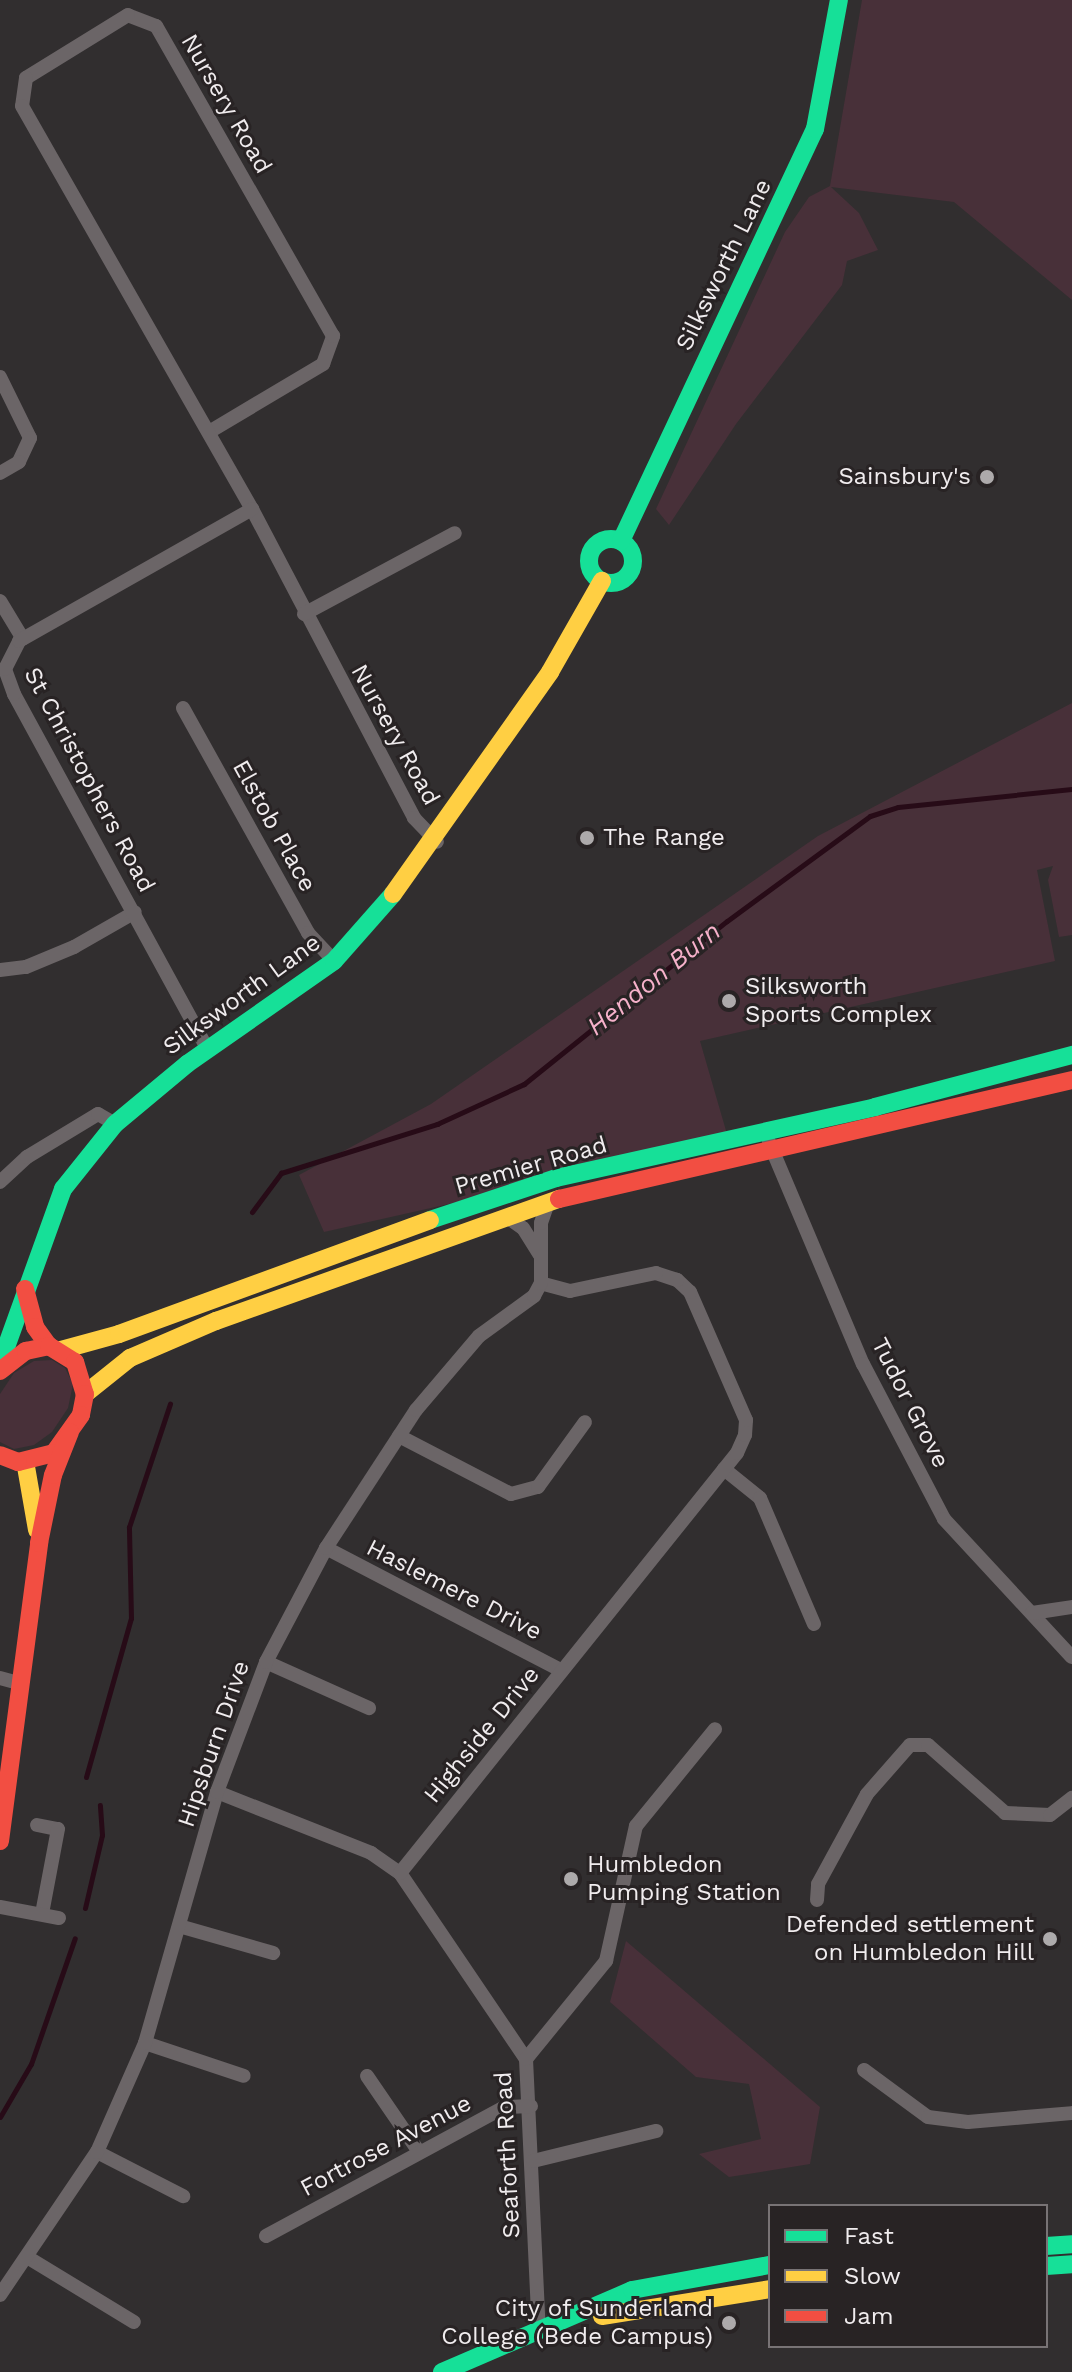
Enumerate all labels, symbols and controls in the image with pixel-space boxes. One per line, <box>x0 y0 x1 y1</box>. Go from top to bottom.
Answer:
street label: Nursery Road <box>174 29 278 179</box>
street label: Silksworth Lane <box>670 175 778 355</box>
place label: Sainsbury's <box>838 463 971 491</box>
marker: Sainsbury's <box>978 468 996 486</box>
street label: Nursery Road <box>344 659 446 811</box>
street label: St Christophers Road <box>17 663 161 897</box>
street label: Elstob Place <box>226 755 322 897</box>
place label: The Range <box>603 824 725 852</box>
marker: The Range <box>578 829 596 847</box>
water label: Hendon Burn <box>581 916 727 1042</box>
street label: Silksworth Lane <box>158 928 326 1062</box>
place label: Silksworth Sports Complex <box>745 973 932 1029</box>
marker: Silksworth Sports Complex <box>720 992 738 1010</box>
street label: Premier Road <box>451 1130 611 1202</box>
street label: Tudor Grove <box>865 1333 955 1473</box>
street label: Haslemere Drive <box>362 1533 546 1647</box>
street label: Hipsburn Drive <box>172 1657 256 1831</box>
street label: Highside Drive <box>418 1661 546 1809</box>
place label: Humbledon Pumping Station <box>587 1851 781 1907</box>
marker: Humbledon Pumping Station <box>562 1870 580 1888</box>
place label: Defended settlement on Humbledon Hill <box>786 1911 1034 1967</box>
marker: Defended settlement on Humbledon Hill <box>1041 1930 1059 1948</box>
street label: Seaforth Road <box>489 2071 527 2239</box>
street label: Fortrose Avenue <box>295 2089 477 2203</box>
legend <box>768 2204 1048 2348</box>
text: Fast <box>844 2222 894 2250</box>
text: Slow <box>844 2262 901 2290</box>
place label: City of Sunderland College (Bede Campus) <box>441 2295 713 2351</box>
text: Jam <box>844 2302 894 2330</box>
marker: City of Sunderland College (Bede Campus) <box>720 2314 738 2332</box>

